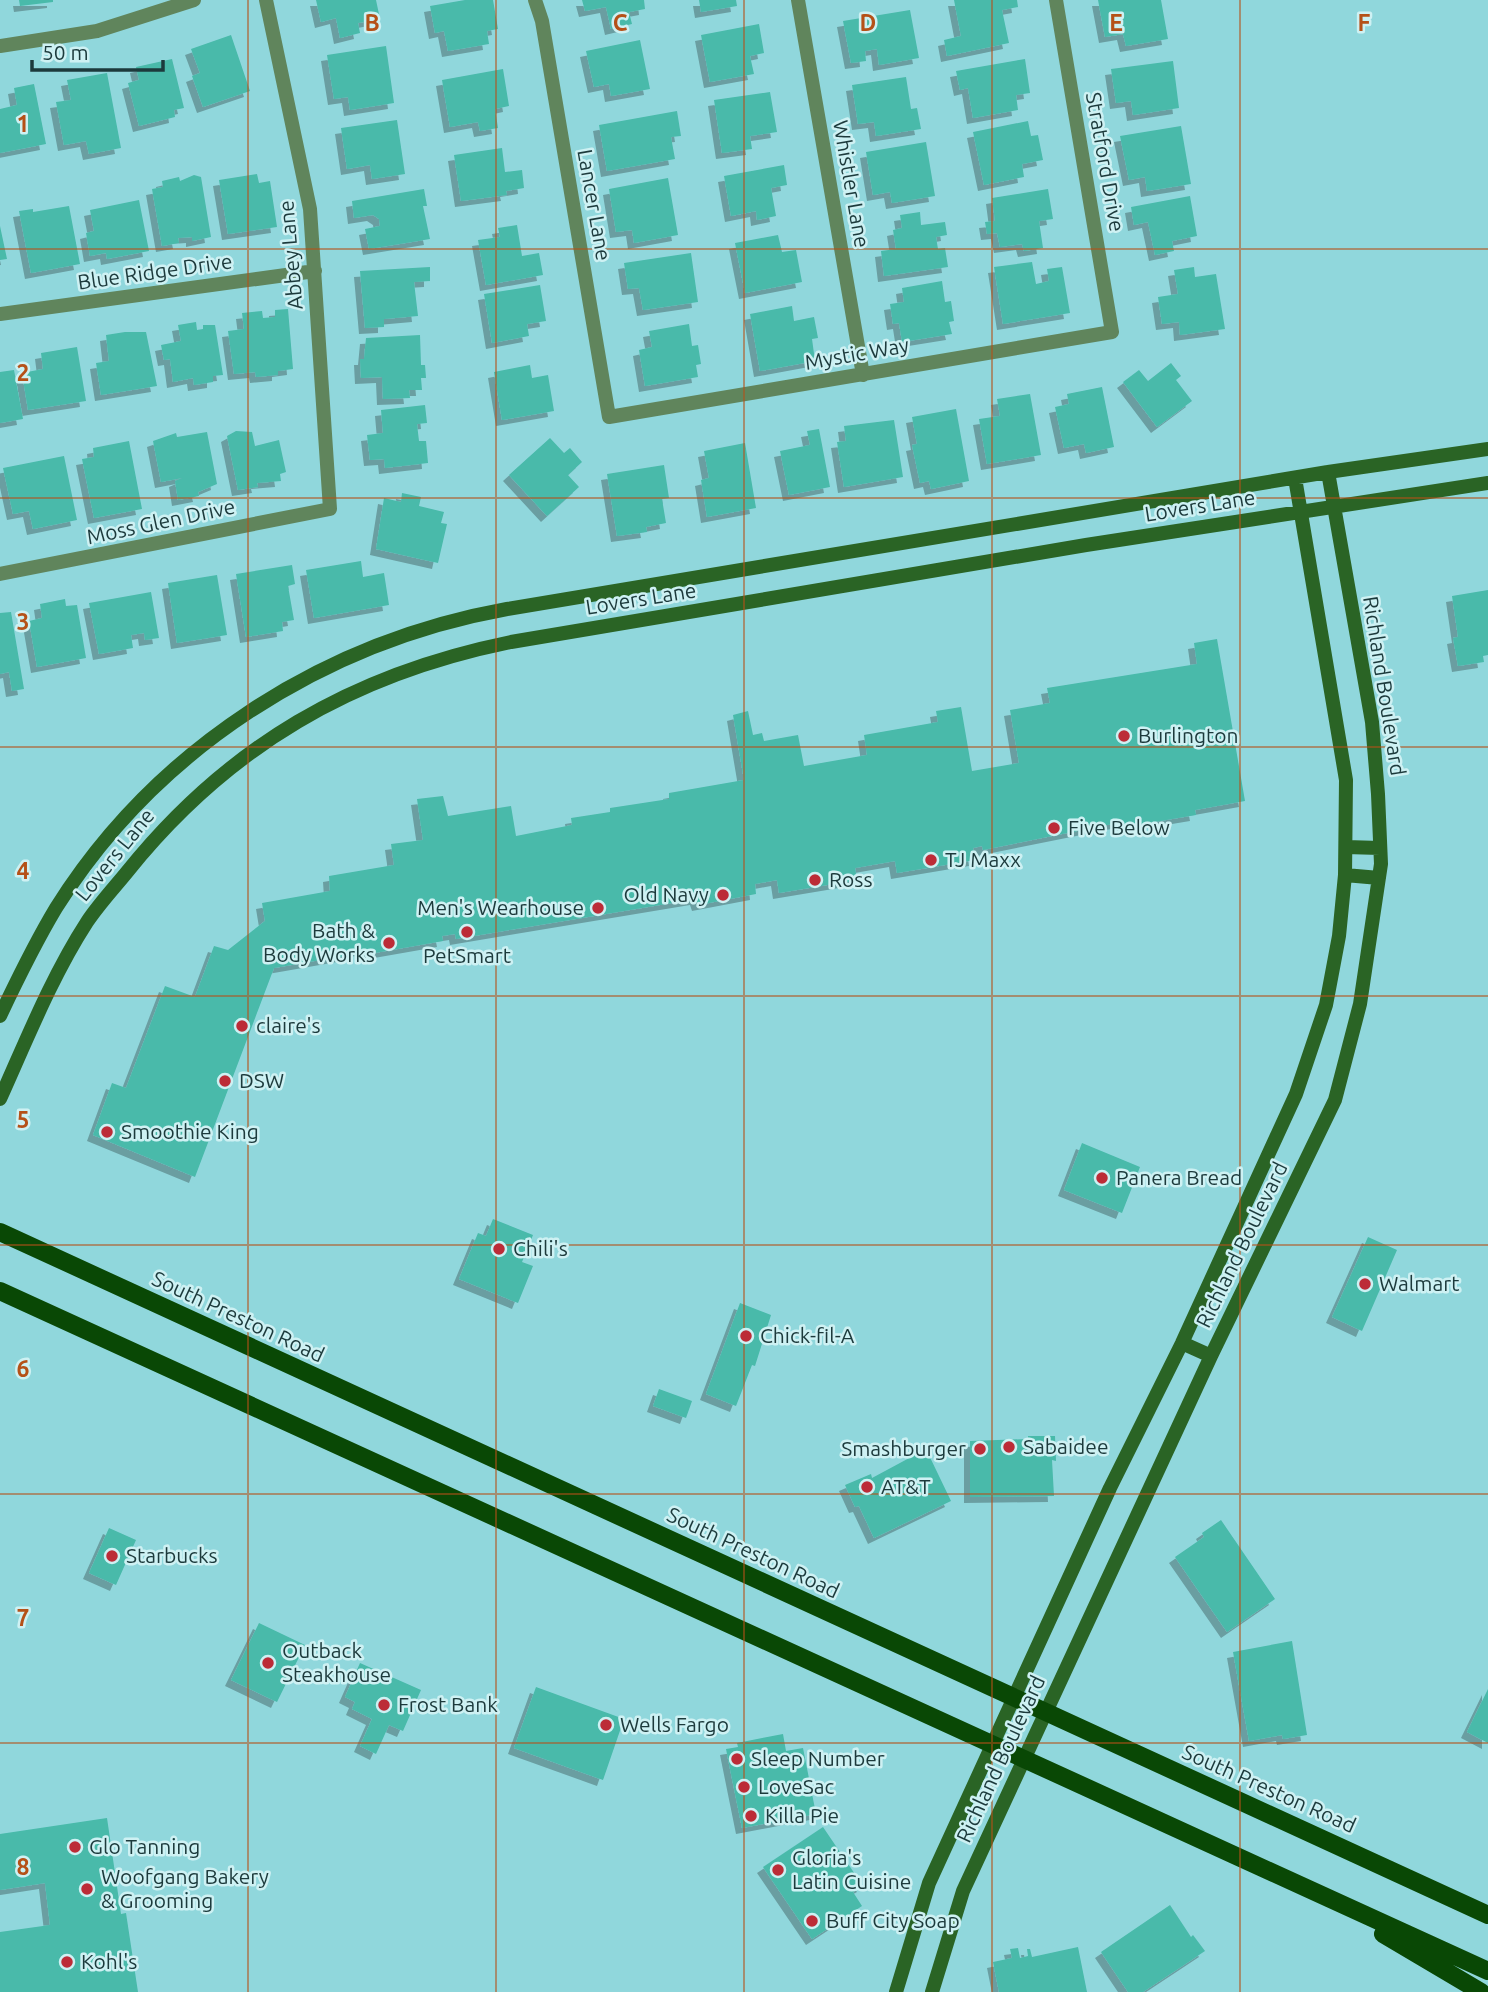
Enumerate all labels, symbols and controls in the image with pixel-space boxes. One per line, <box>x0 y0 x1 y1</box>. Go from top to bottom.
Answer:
text: B <box>364 10 380 35</box>
text: C <box>613 10 628 35</box>
text: D <box>860 10 876 35</box>
text: E <box>1109 10 1123 35</box>
text: F <box>1358 10 1371 35</box>
scale bar <box>32 28 163 72</box>
text: 50 m <box>42 40 89 64</box>
street label: Stratford Drive <box>1082 90 1130 233</box>
text: 1 <box>17 111 29 136</box>
street label: Whistler Lane <box>829 118 875 249</box>
street label: Lancer Lane <box>573 147 617 262</box>
street label: Abbey Lane <box>273 199 307 311</box>
street label: Blue Ridge Drive <box>76 248 234 294</box>
street label: Mystic Way <box>803 332 911 374</box>
text: 2 <box>17 360 29 385</box>
street label: Lovers Lane <box>1143 484 1257 526</box>
street label: Moss Glen Drive <box>84 494 237 548</box>
street label: Lovers Lane <box>584 577 698 619</box>
street label: Richland Boulevard <box>1359 594 1411 777</box>
text: 3 <box>17 609 29 634</box>
place label: Burlington <box>1138 723 1238 747</box>
marker: Burlington <box>1116 728 1132 744</box>
street label: Lovers Lane <box>70 803 159 905</box>
place label: Five Below <box>1068 815 1170 839</box>
marker: Five Below <box>1046 820 1062 836</box>
place label: TJ Maxx <box>945 847 1021 871</box>
marker: TJ Maxx <box>923 852 939 868</box>
text: 4 <box>17 858 30 883</box>
place label: Ross <box>829 867 873 891</box>
marker: Ross <box>807 872 823 888</box>
place label: Old Navy <box>624 882 709 906</box>
marker: Old Navy <box>715 887 731 903</box>
place label: Men's Wearhouse <box>417 895 584 919</box>
marker: Men's Wearhouse <box>590 900 606 916</box>
place label: Bath & Body Works <box>263 918 375 966</box>
marker: PetSmart <box>459 924 475 940</box>
marker: Bath & Body Works <box>381 935 397 951</box>
place label: PetSmart <box>423 943 511 967</box>
place label: claire's <box>256 1013 321 1037</box>
marker: claire's <box>234 1018 250 1034</box>
place label: DSW <box>239 1068 284 1092</box>
marker: DSW <box>217 1073 233 1089</box>
text: 5 <box>17 1107 29 1132</box>
place label: Smoothie King <box>121 1119 259 1143</box>
marker: Smoothie King <box>99 1124 115 1140</box>
street label: Richland Boulevard <box>1191 1158 1292 1331</box>
place label: Panera Bread <box>1116 1165 1242 1189</box>
marker: Panera Bread <box>1094 1170 1110 1186</box>
place label: Chili's <box>513 1236 568 1260</box>
marker: Chili's <box>491 1241 507 1257</box>
street label: South Preston Road <box>148 1266 328 1367</box>
place label: Walmart <box>1379 1271 1459 1295</box>
marker: Walmart <box>1357 1276 1373 1292</box>
place label: Chick-fil-A <box>760 1323 855 1347</box>
marker: Chick-fil-A <box>738 1328 754 1344</box>
text: 6 <box>17 1356 30 1381</box>
place label: Sabaidee <box>1023 1434 1108 1458</box>
place label: Smashburger <box>841 1436 966 1460</box>
marker: Sabaidee <box>1001 1439 1017 1455</box>
marker: Smashburger <box>972 1441 988 1457</box>
place label: AT&T <box>881 1474 931 1498</box>
marker: AT&T <box>859 1479 875 1495</box>
street label: South Preston Road <box>663 1502 843 1603</box>
place label: Starbucks <box>126 1543 218 1567</box>
marker: Starbucks <box>104 1548 120 1564</box>
text: 7 <box>17 1605 29 1630</box>
place label: Outback Steakhouse <box>282 1638 391 1686</box>
marker: Outback Steakhouse <box>260 1655 276 1671</box>
street label: Richland Boulevard <box>951 1671 1049 1846</box>
place label: Frost Bank <box>398 1692 498 1716</box>
marker: Frost Bank <box>376 1697 392 1713</box>
place label: Wells Fargo <box>620 1712 729 1736</box>
marker: Wells Fargo <box>598 1717 614 1733</box>
street label: South Preston Road <box>1179 1739 1360 1837</box>
place label: Sleep Number <box>751 1746 885 1770</box>
marker: Sleep Number <box>729 1751 745 1767</box>
place label: LoveSac <box>758 1774 835 1798</box>
marker: LoveSac <box>736 1779 752 1795</box>
place label: Killa Pie <box>765 1803 839 1827</box>
marker: Killa Pie <box>743 1808 759 1824</box>
place label: Glo Tanning <box>89 1834 200 1858</box>
marker: Glo Tanning <box>67 1839 83 1855</box>
place label: Gloria's Latin Cuisine <box>792 1845 911 1893</box>
text: 8 <box>17 1854 29 1879</box>
marker: Gloria's Latin Cuisine <box>770 1862 786 1878</box>
place label: Woofgang Bakery & Grooming <box>101 1864 269 1912</box>
marker: Woofgang Bakery & Grooming <box>79 1881 95 1897</box>
place label: Buff City Soap <box>826 1908 960 1932</box>
marker: Buff City Soap <box>804 1913 820 1929</box>
place label: Kohl's <box>81 1949 137 1973</box>
marker: Kohl's <box>59 1954 75 1970</box>

